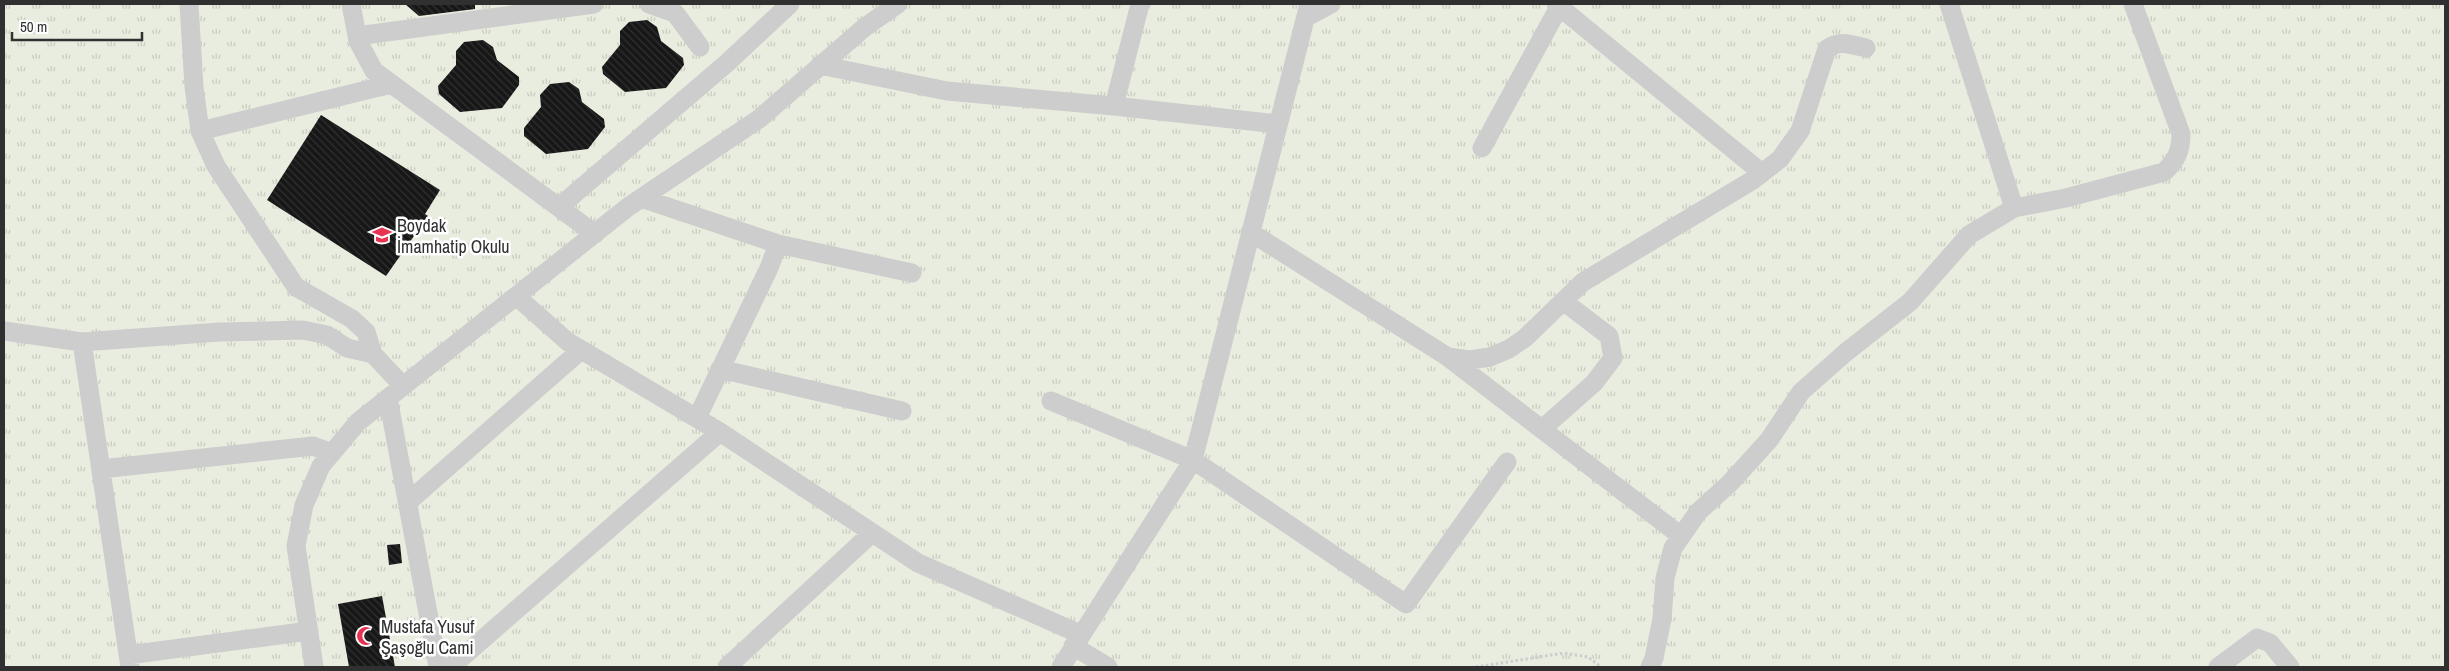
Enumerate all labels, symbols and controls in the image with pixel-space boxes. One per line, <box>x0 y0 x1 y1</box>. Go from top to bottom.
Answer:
scale bar <box>12 10 142 42</box>
text: 50 m <box>20 16 47 37</box>
place label: Boydak İmamhatip Okulu <box>397 213 509 259</box>
school or university icon: Boydak İmamhatip Okulu <box>371 224 393 246</box>
place label: Mustafa Yusuf Şaşoğlu Cami <box>381 614 475 660</box>
mosque icon: Mustafa Yusuf Şaşoğlu Cami <box>355 625 377 647</box>

